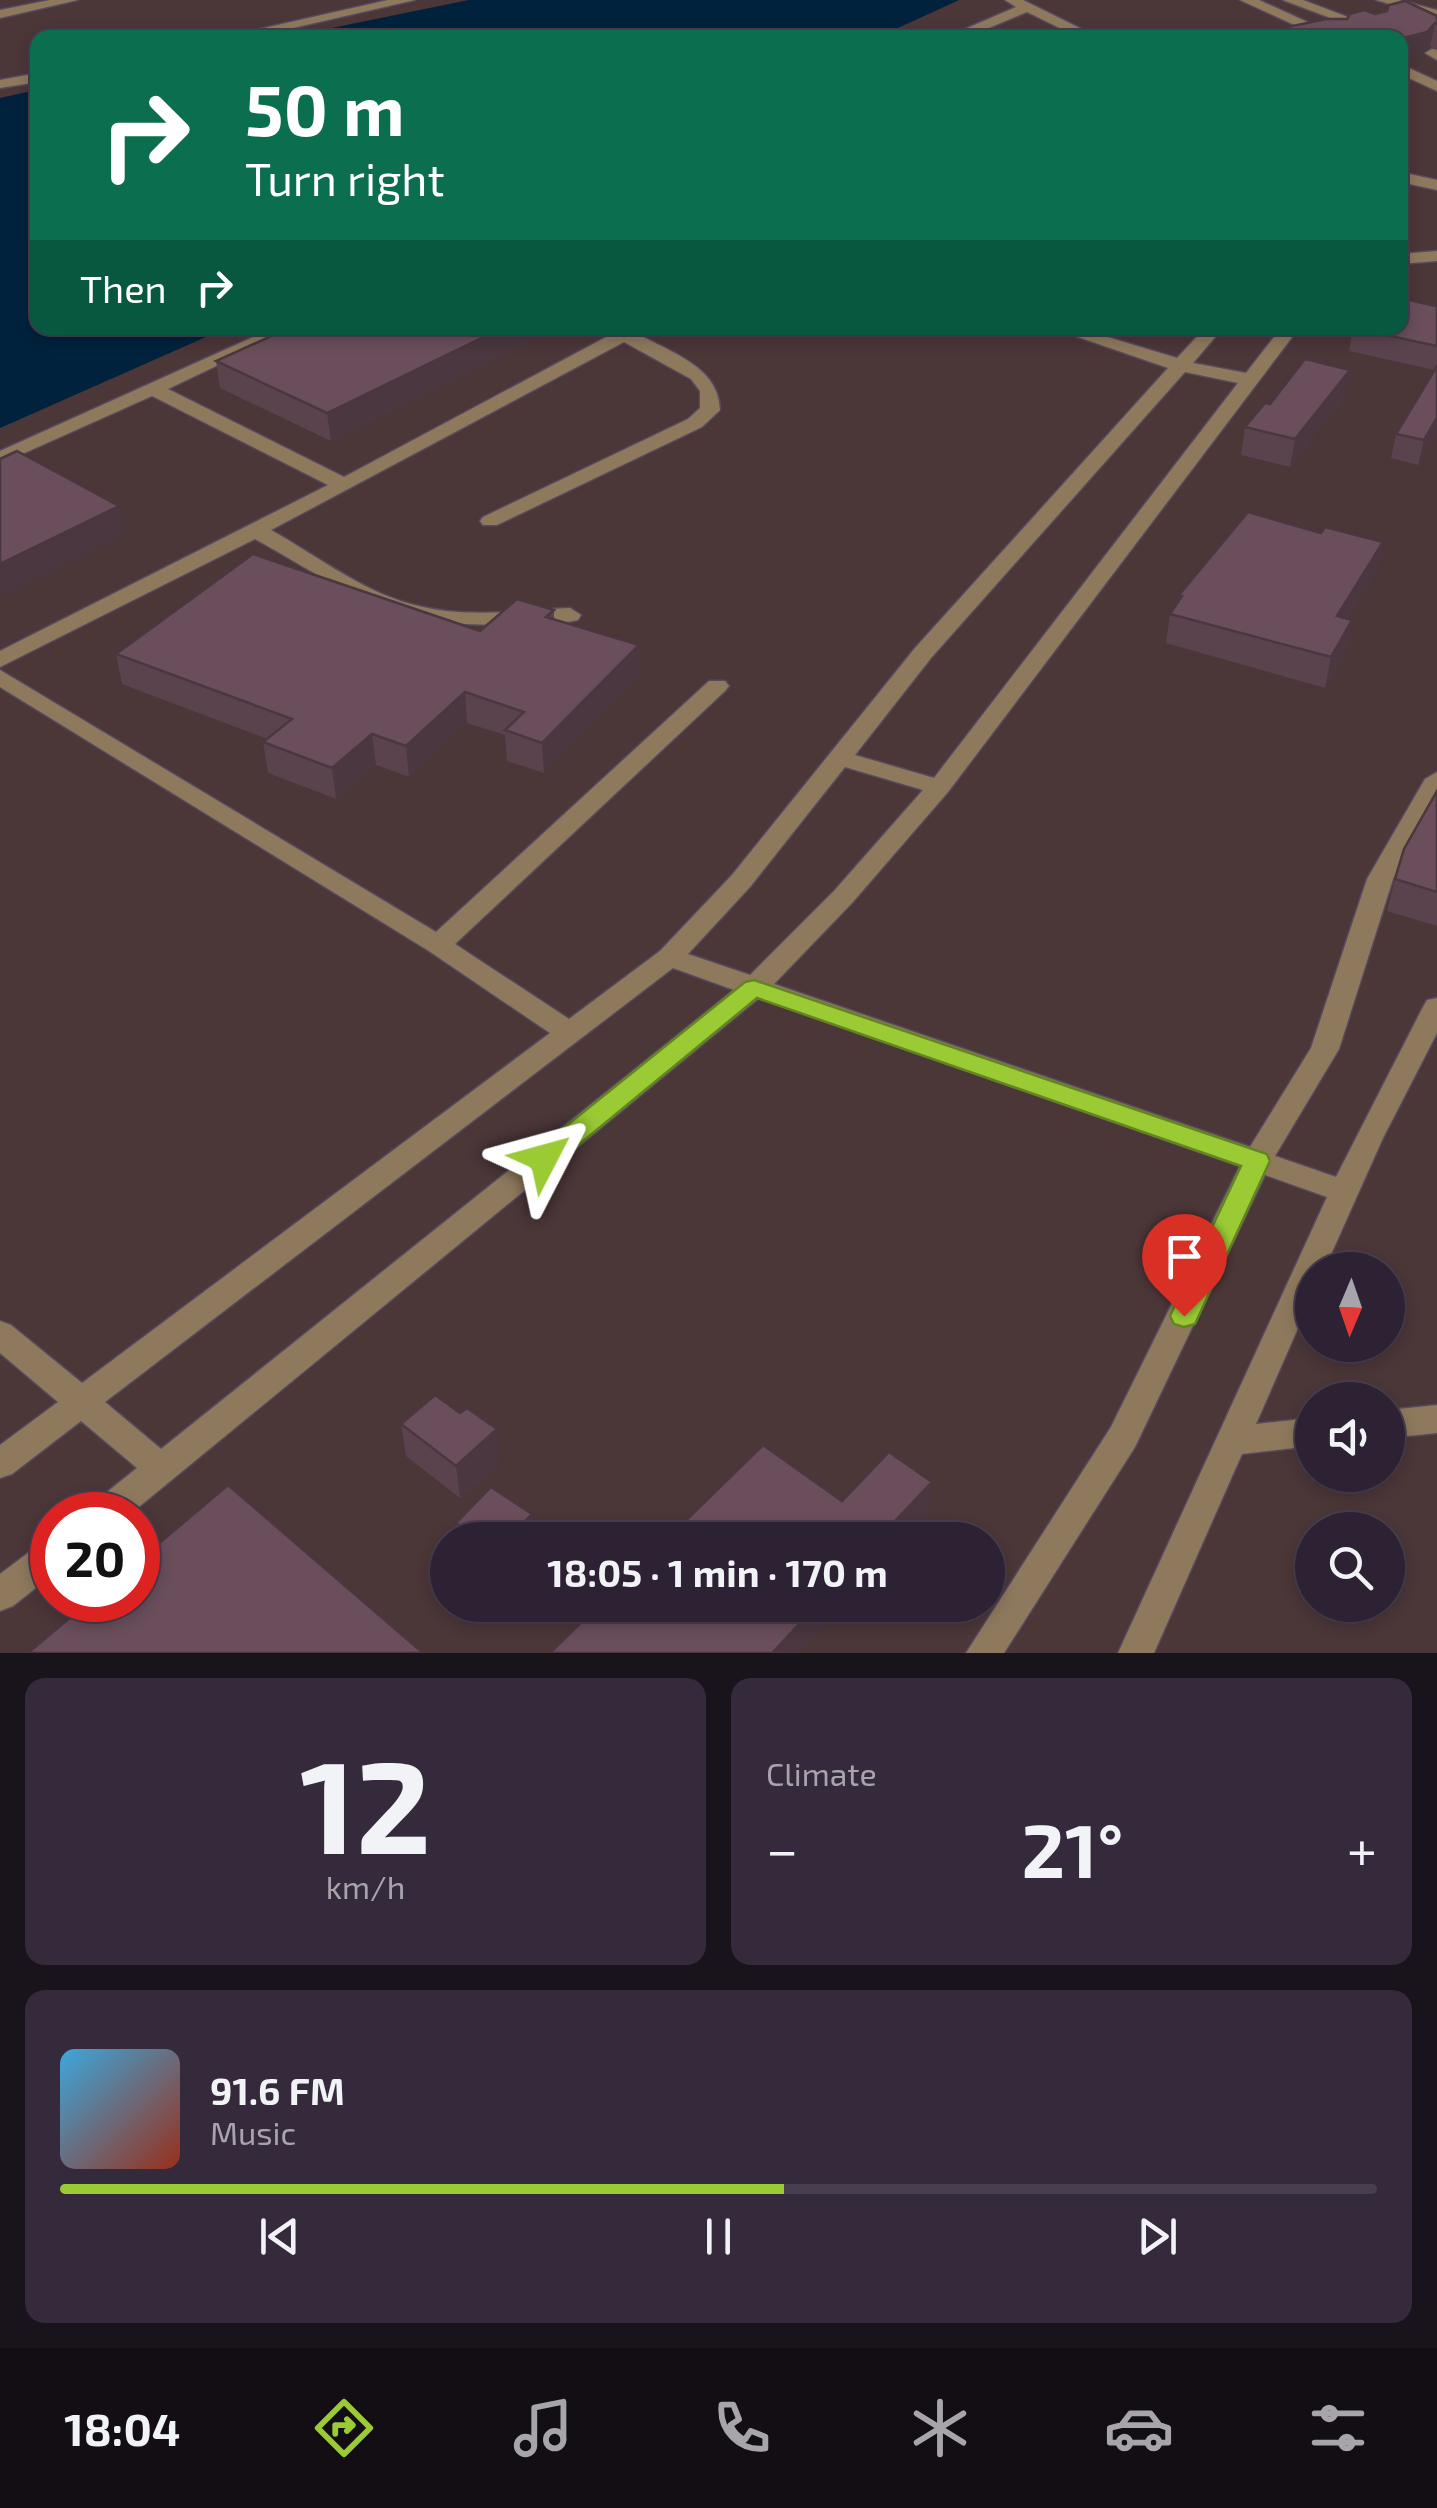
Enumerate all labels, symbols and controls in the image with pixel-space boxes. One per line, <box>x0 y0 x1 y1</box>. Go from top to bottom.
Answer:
text: 50 m <box>245 66 405 150</box>
icon: right <box>80 70 210 200</box>
text: Turn right <box>245 151 445 205</box>
icon: right <box>187 260 242 315</box>
text: Then <box>80 265 167 311</box>
position arrow <box>492 1106 596 1210</box>
pin <box>1142 1214 1227 1317</box>
icon: arrive <box>1157 1229 1212 1284</box>
north arrow <box>1295 1252 1405 1362</box>
map controls <box>1295 1252 1405 1622</box>
button: sound <box>1295 1382 1405 1492</box>
speed limit sign: 20 <box>30 1492 160 1622</box>
button: search <box>1295 1512 1405 1622</box>
text: 18:05 · 1 min · 170 m <box>547 1549 888 1595</box>
text: 12 <box>300 1724 431 1880</box>
text: Climate <box>766 1754 877 1792</box>
text: 21° <box>1022 1803 1123 1893</box>
text: − <box>766 1815 798 1881</box>
text: + <box>1347 1815 1377 1881</box>
text: km/h <box>326 1867 405 1905</box>
text: 91.6 FM <box>210 2067 345 2113</box>
text: Music <box>210 2113 296 2151</box>
icon: previous <box>252 2209 307 2264</box>
icon: pause <box>691 2209 746 2264</box>
icon: next <box>1130 2209 1185 2264</box>
icon: directions <box>309 2393 379 2463</box>
icon: music <box>508 2393 578 2463</box>
icon: phone <box>707 2393 777 2463</box>
icon: climate <box>905 2393 975 2463</box>
icon: car <box>1104 2393 1174 2463</box>
icon: filters <box>1303 2393 1373 2463</box>
text: 18:04 <box>64 2401 180 2455</box>

